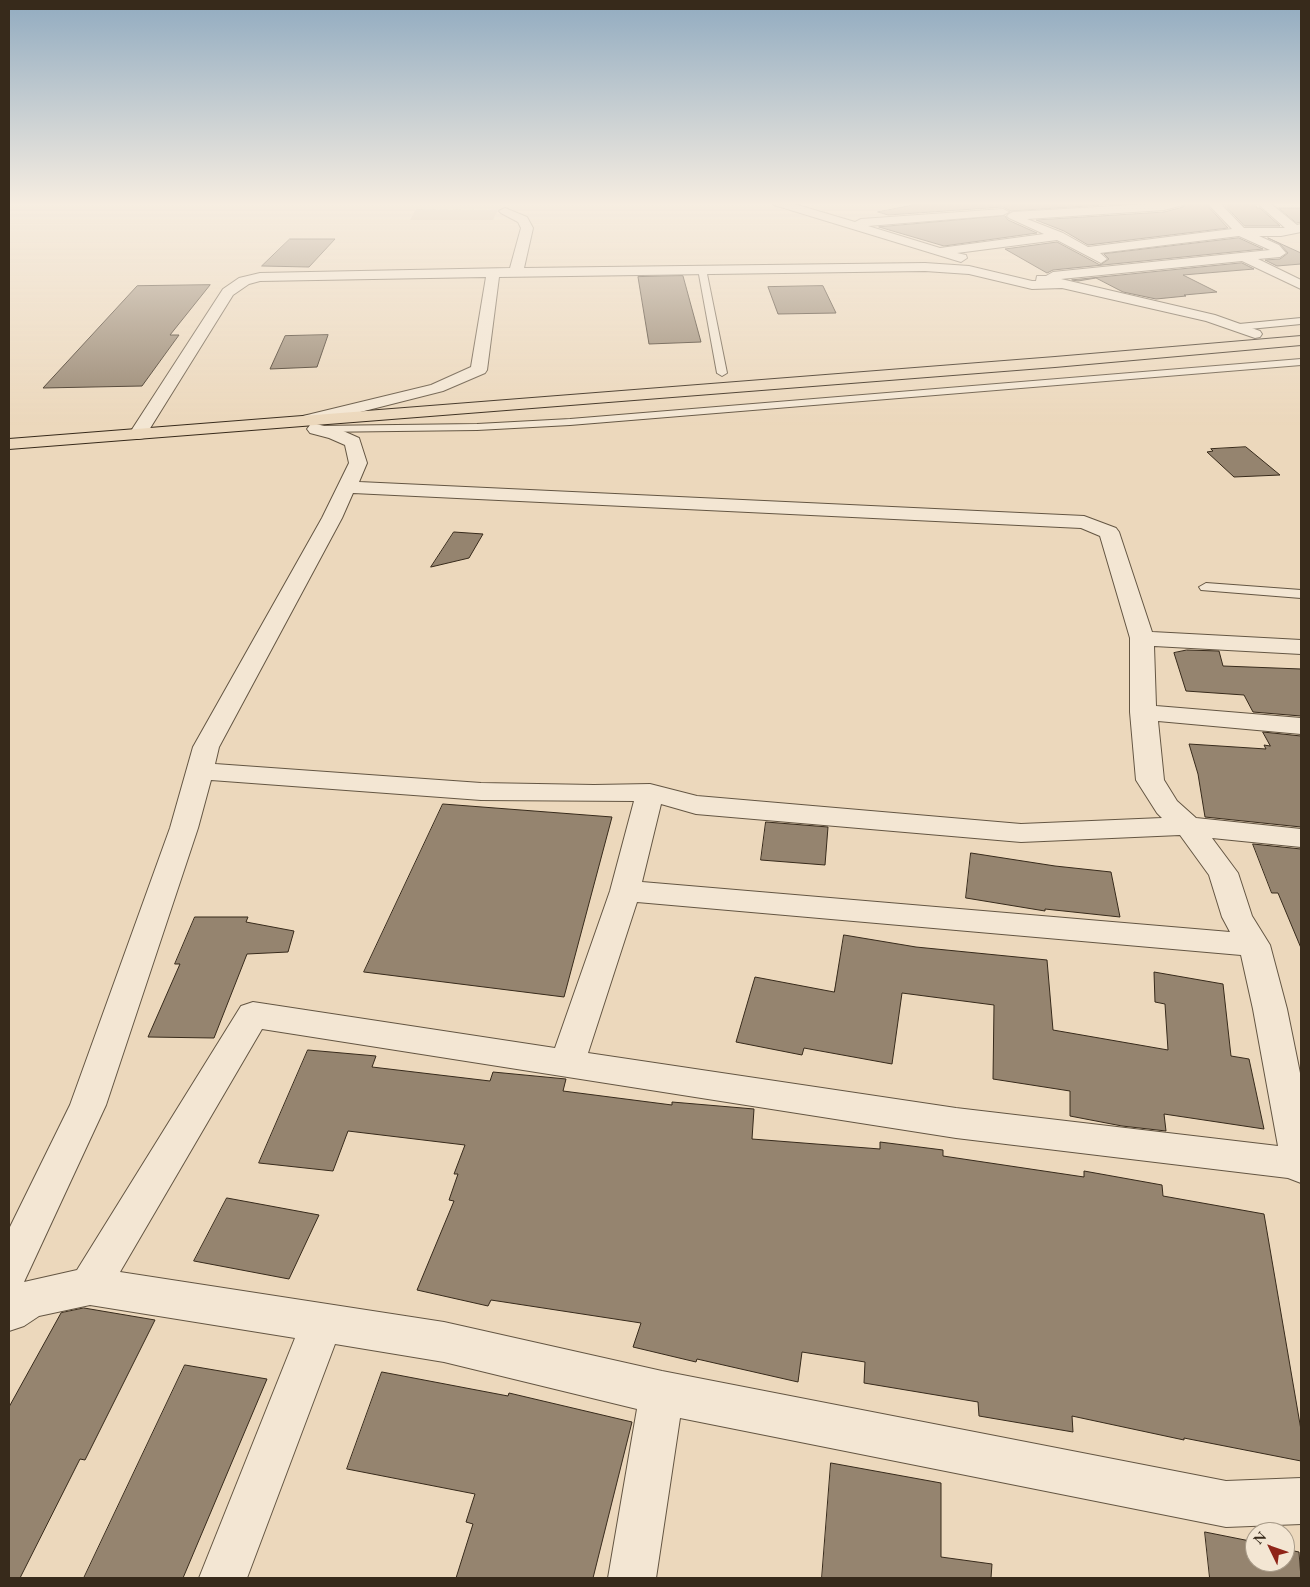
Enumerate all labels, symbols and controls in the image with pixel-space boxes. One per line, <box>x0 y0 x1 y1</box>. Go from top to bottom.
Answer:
north arrow <box>1245 1522 1295 1572</box>
text: N <box>1249 1527 1270 1548</box>

